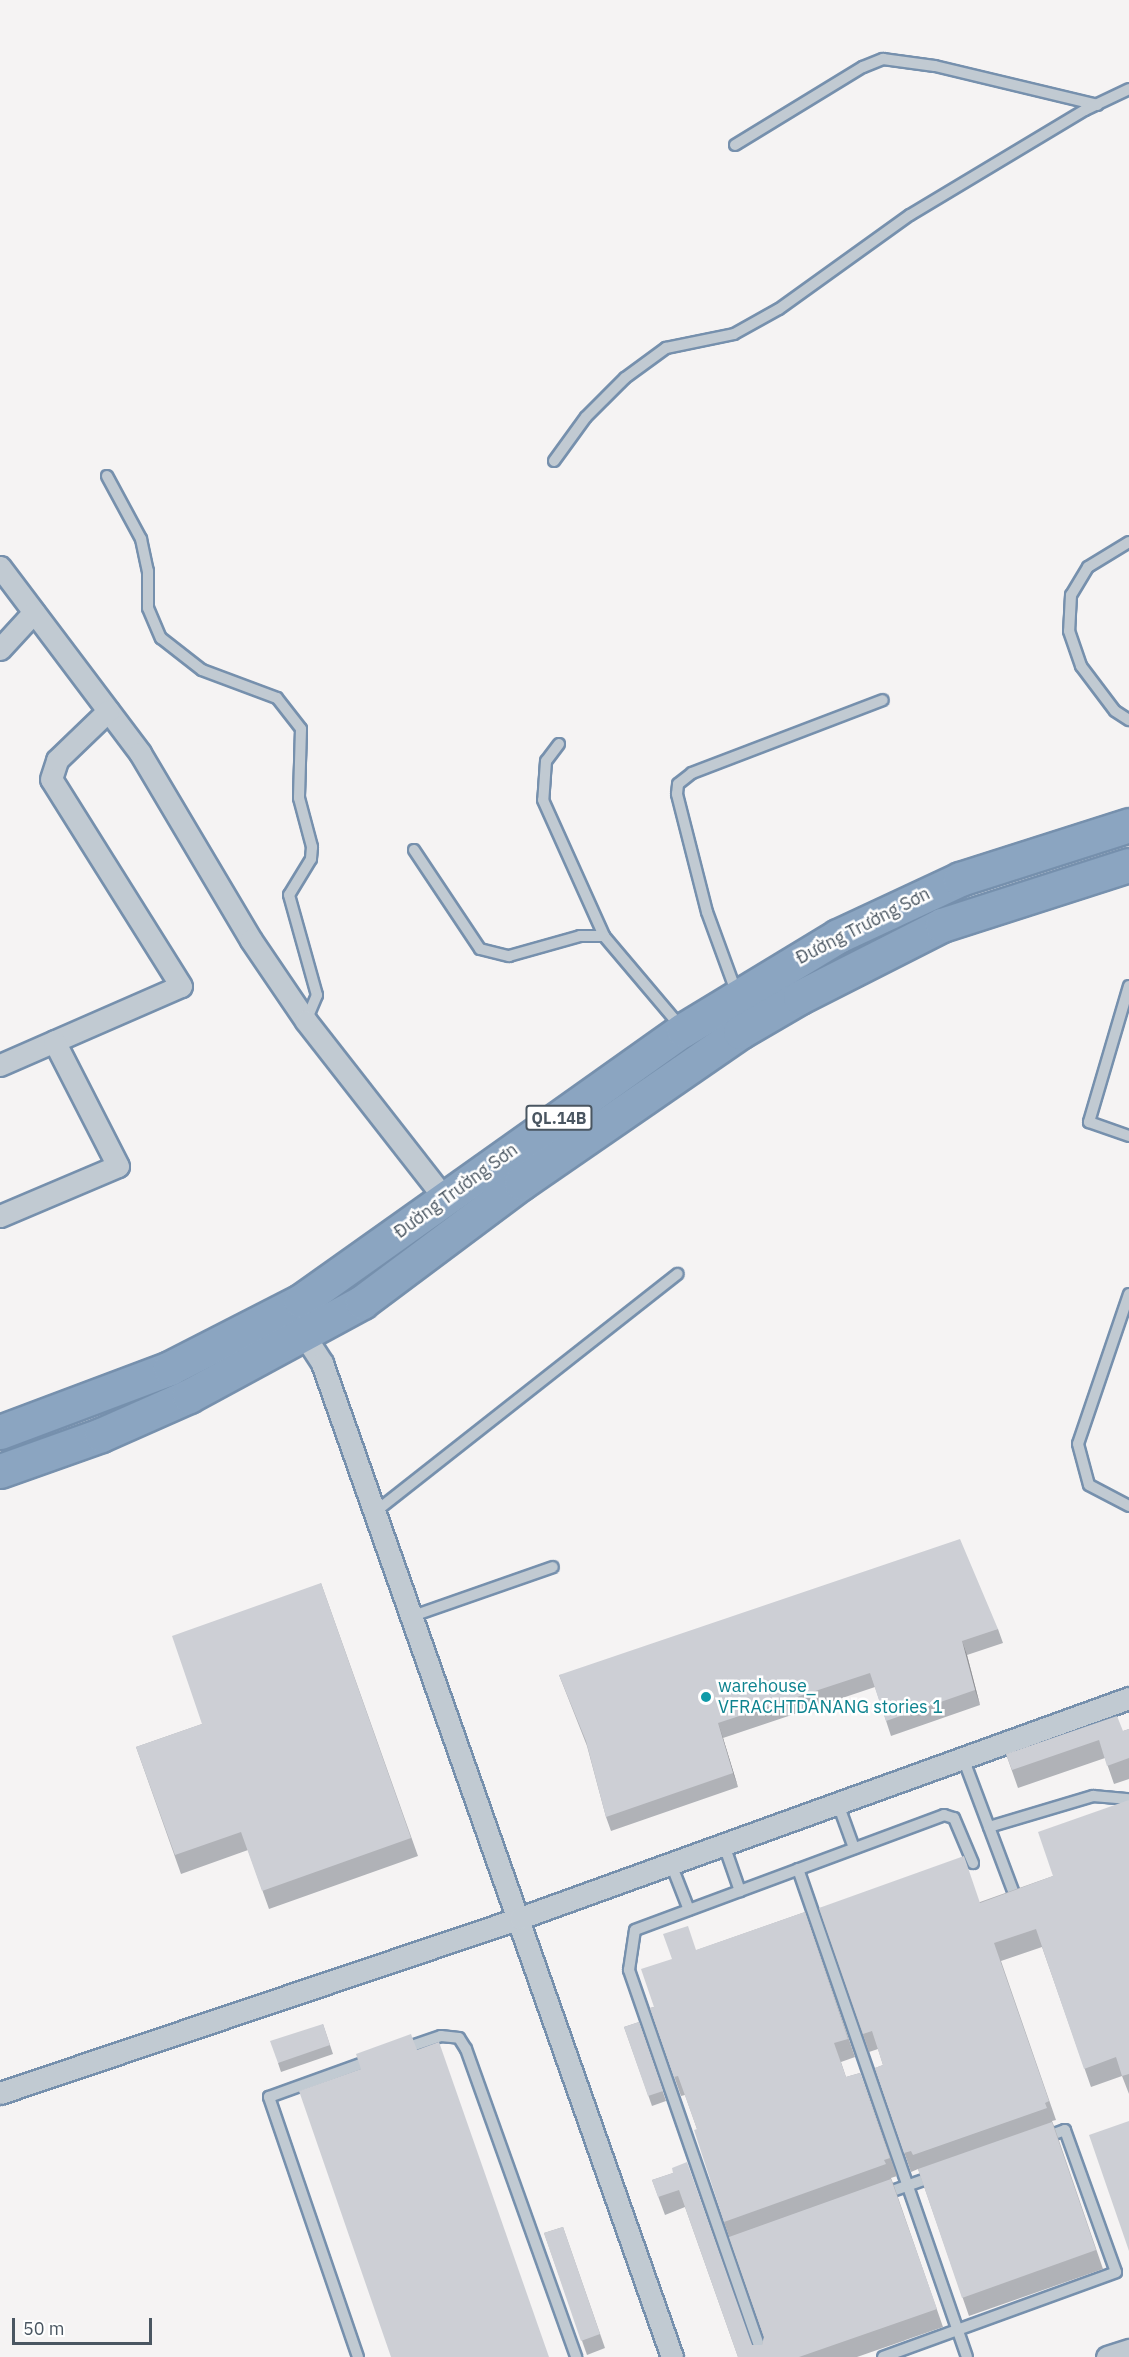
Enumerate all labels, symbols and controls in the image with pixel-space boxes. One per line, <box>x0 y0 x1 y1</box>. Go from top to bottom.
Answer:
street label: Đường Trường Sơn <box>792 883 934 969</box>
road number: QL.14B <box>524 1105 594 1131</box>
street label: Đường Trường Sơn <box>390 1139 522 1243</box>
place label: warehouse_ VFRACHTDANANG stories 1 <box>718 1676 943 1718</box>
marker: warehouse_ VFRACHTDANANG stories 1 <box>699 1690 713 1704</box>
scale bar <box>15 2306 154 2344</box>
text: 50 m <box>23 2317 65 2340</box>

